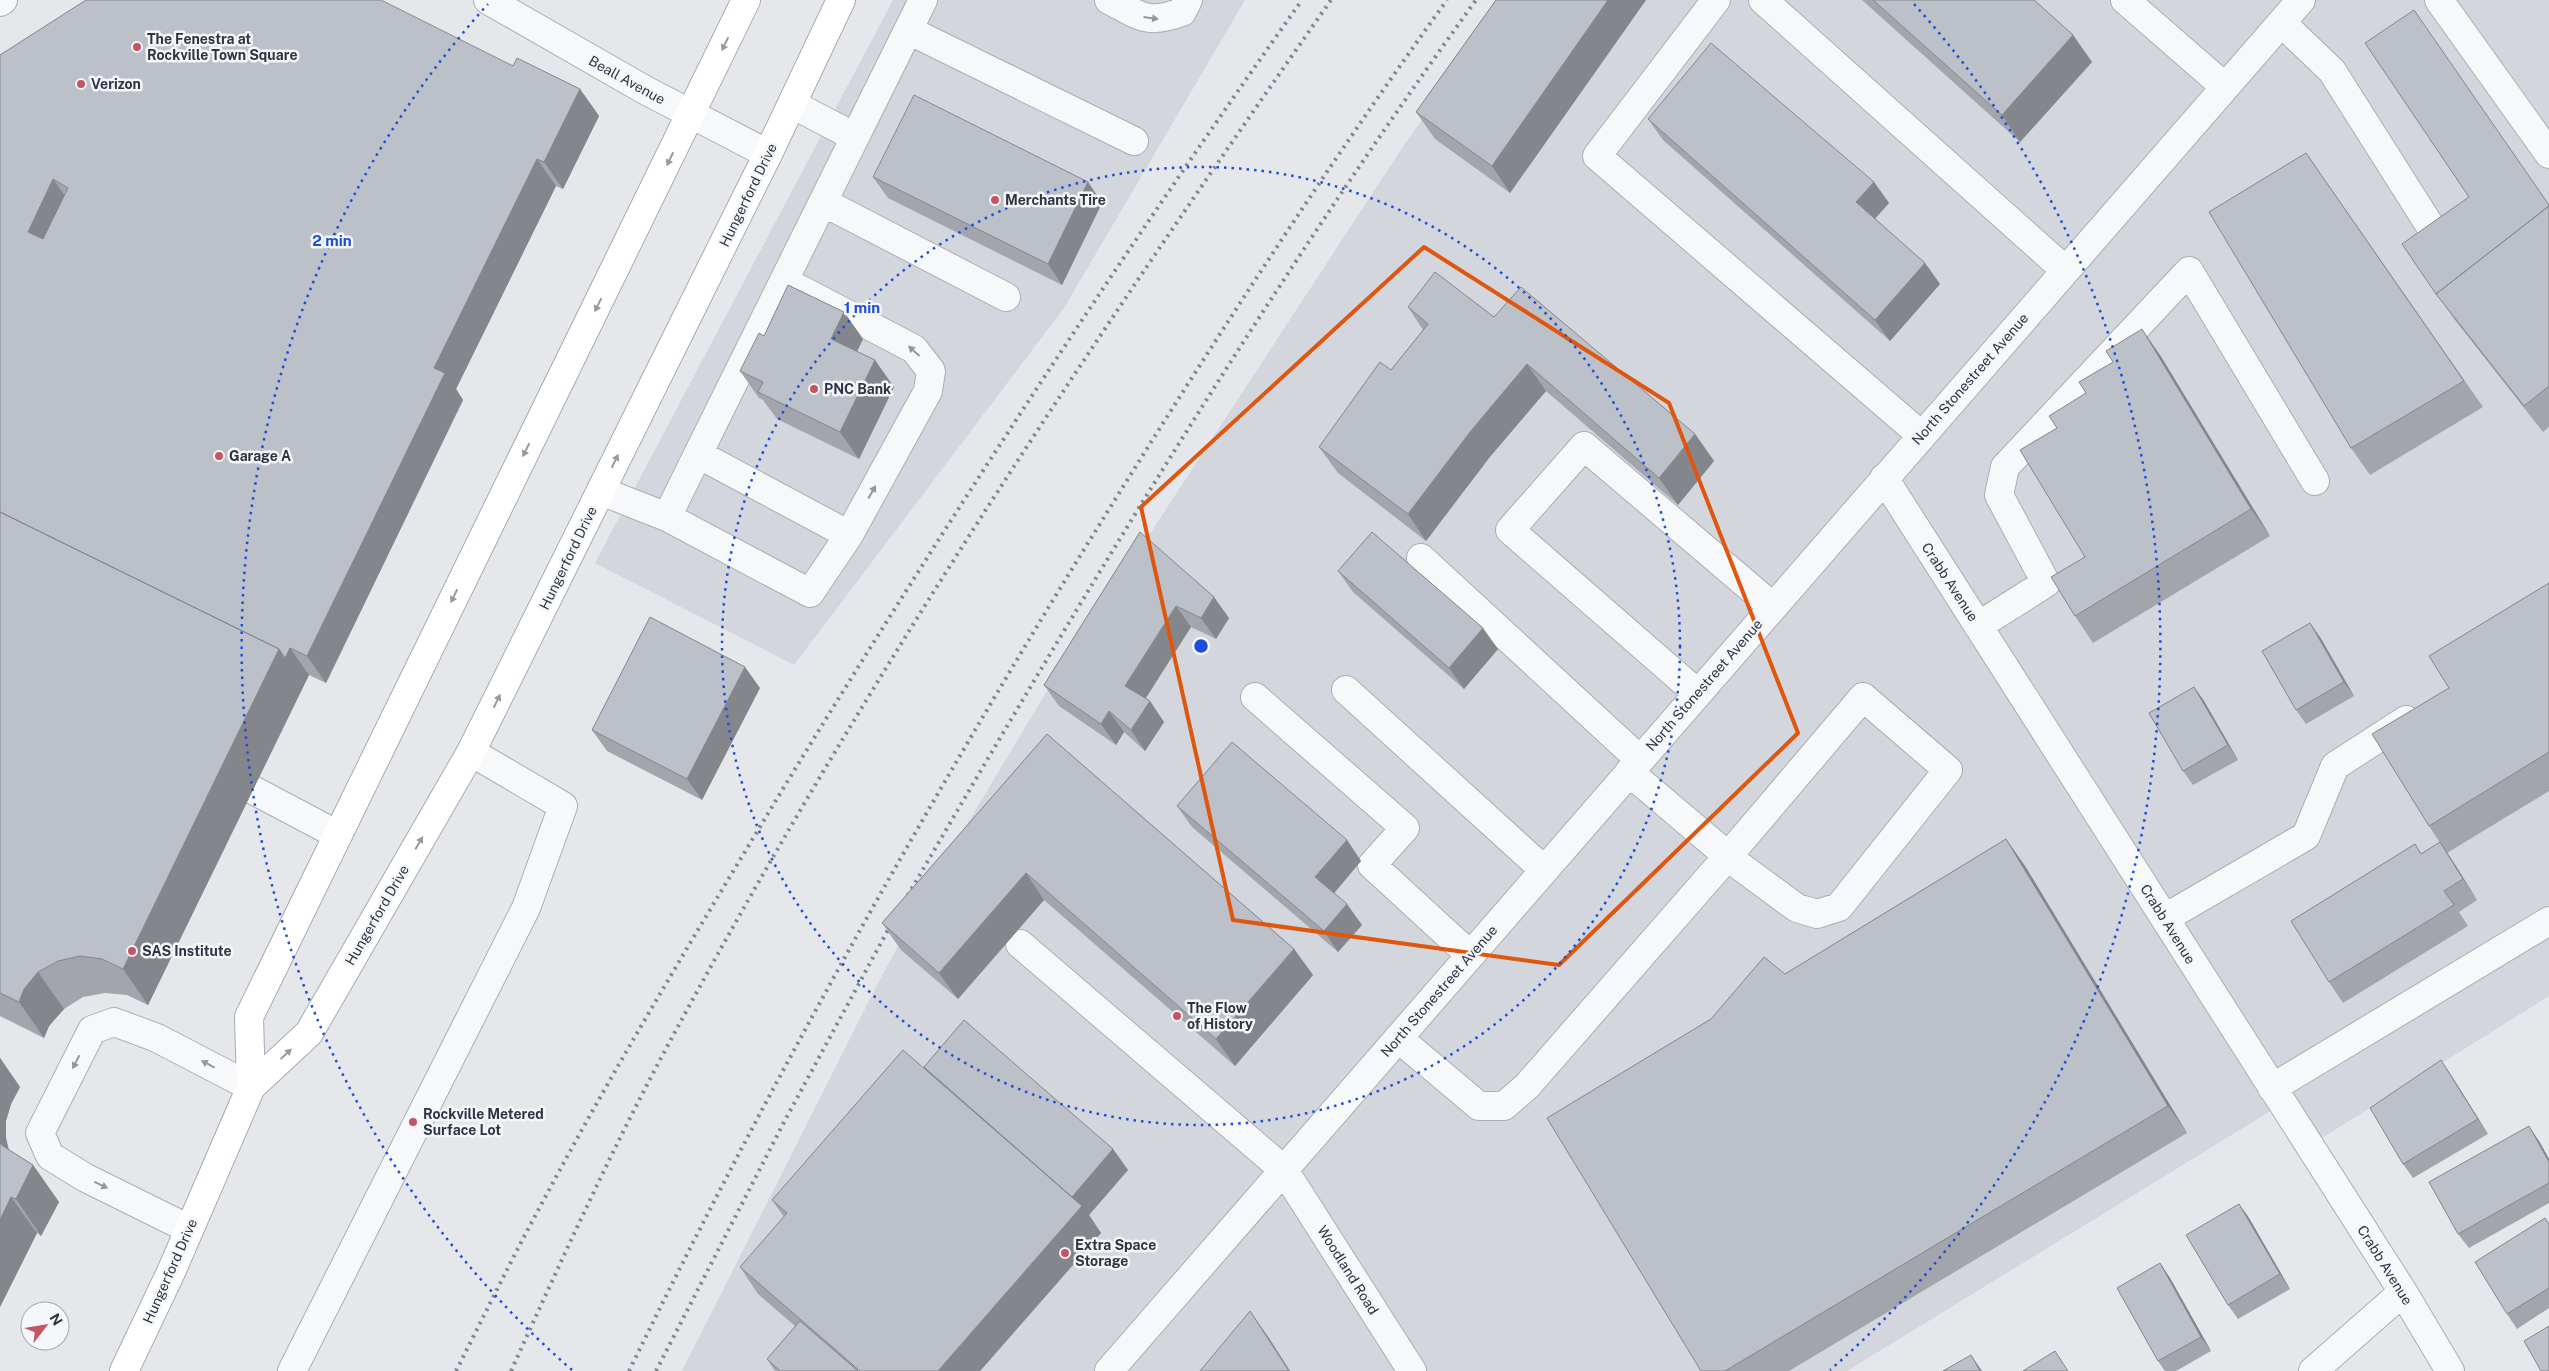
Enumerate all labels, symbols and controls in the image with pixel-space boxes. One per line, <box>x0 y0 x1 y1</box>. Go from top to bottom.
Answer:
one-way arrow <box>1143 14 1159 22</box>
place label: The Fenestra at Rockville Town Square <box>147 31 297 63</box>
one-way arrow <box>721 37 729 51</box>
marker: The Fenestra at Rockville Town Square <box>131 41 143 53</box>
street label: Beall Avenue <box>586 52 668 108</box>
place label: Verizon <box>91 76 141 92</box>
marker: Verizon <box>75 78 87 90</box>
street label: Hungerford Drive <box>716 141 780 249</box>
one-way arrow <box>665 152 673 166</box>
place label: Merchants Tire <box>1005 192 1106 208</box>
marker: Merchants Tire <box>989 194 1001 206</box>
text: 2 min <box>312 232 352 249</box>
one-way arrow <box>594 297 602 312</box>
text: 1 min <box>844 299 880 316</box>
street label: North Stonestreet Avenue <box>1909 310 2032 448</box>
one-way arrow <box>908 345 920 357</box>
place label: PNC Bank <box>824 381 891 397</box>
marker: PNC Bank <box>808 383 820 395</box>
one-way arrow <box>522 443 530 458</box>
place label: Garage A <box>229 448 291 464</box>
marker: Garage A <box>213 450 225 462</box>
one-way arrow <box>612 454 620 468</box>
one-way arrow <box>868 485 876 499</box>
street label: Hungerford Drive <box>536 504 600 612</box>
street label: Crabb Avenue <box>1919 540 1981 624</box>
one-way arrow <box>450 589 458 603</box>
street label: North Stonestreet Avenue <box>1643 616 1766 754</box>
centre of rings <box>1192 637 1210 655</box>
one-way arrow <box>493 693 501 708</box>
one-way arrow <box>414 836 423 850</box>
street label: Hungerford Drive <box>342 862 412 968</box>
street label: Crabb Avenue <box>2137 881 2199 967</box>
street label: North Stonestreet Avenue <box>1378 922 1501 1060</box>
place label: SAS Institute <box>142 943 232 959</box>
marker: SAS Institute <box>126 945 138 957</box>
place label: The Flow of History <box>1187 1000 1253 1032</box>
marker: The Flow of History <box>1171 1010 1183 1022</box>
one-way arrow <box>280 1048 292 1060</box>
one-way arrow <box>72 1055 80 1070</box>
one-way arrow <box>201 1060 215 1069</box>
place label: Rockville Metered Surface Lot <box>423 1106 544 1138</box>
marker: Rockville Metered Surface Lot <box>407 1116 419 1128</box>
one-way arrow <box>94 1181 108 1189</box>
street label: Hungerford Drive <box>140 1216 200 1326</box>
street label: Crabb Avenue <box>2354 1222 2416 1308</box>
street label: Woodland Road <box>1314 1223 1382 1317</box>
place label: Extra Space Storage <box>1075 1237 1156 1269</box>
marker: Extra Space Storage <box>1059 1247 1071 1259</box>
north arrow <box>20 1301 70 1351</box>
text: N <box>46 1310 66 1328</box>

